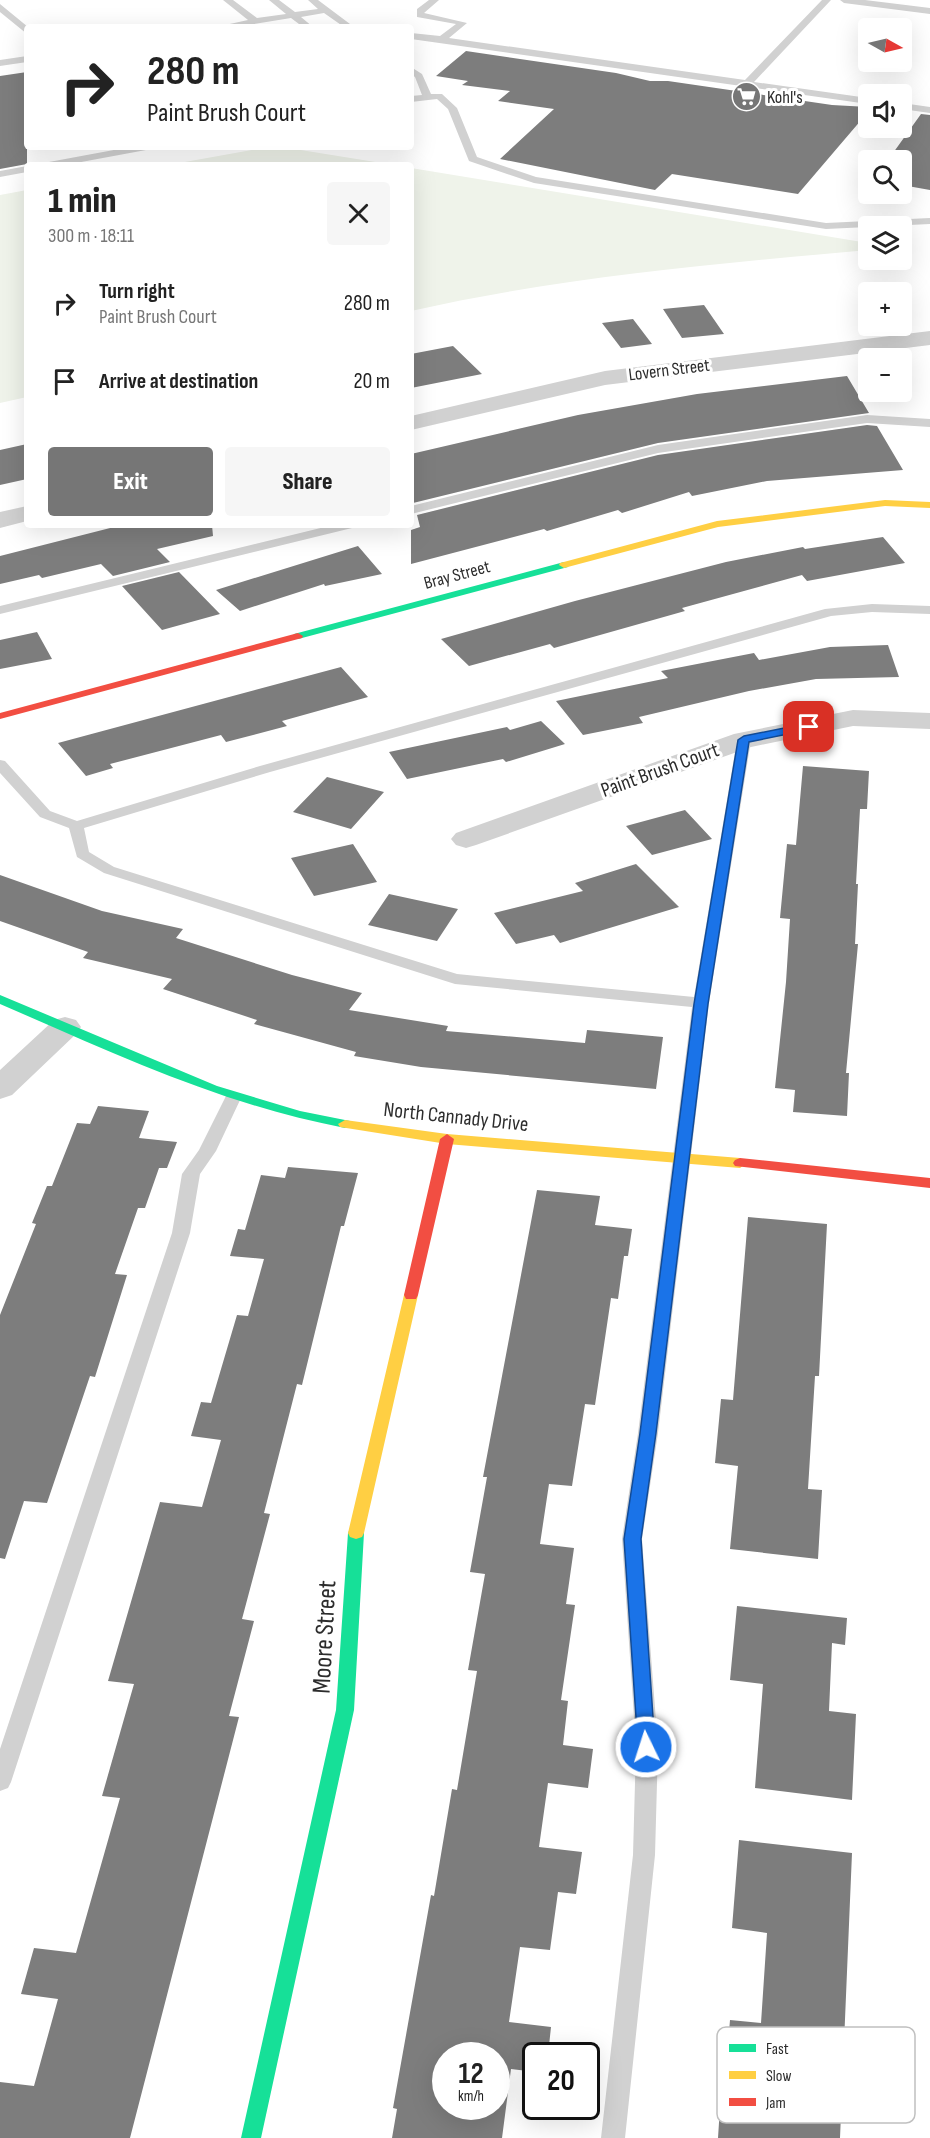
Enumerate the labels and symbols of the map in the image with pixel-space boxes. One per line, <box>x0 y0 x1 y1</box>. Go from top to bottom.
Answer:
north arrow <box>858 18 912 72</box>
supermarket icon: Kohl's <box>730 81 762 113</box>
place label: Kohl's <box>767 87 803 108</box>
street label: Lovern Street <box>627 355 711 385</box>
street label: Bray Street <box>422 556 493 594</box>
pin <box>783 701 834 752</box>
street label: Paint Brush Court <box>598 737 722 803</box>
street label: North Cannady Drive <box>382 1097 530 1137</box>
street label: Moore Street <box>307 1579 343 1694</box>
position arrow <box>614 1715 678 1779</box>
legend <box>717 2027 915 2123</box>
text: Fast <box>766 2040 789 2059</box>
speed limit sign: 20 <box>522 2042 600 2120</box>
text: Slow <box>766 2067 791 2086</box>
text: Jam <box>765 2094 786 2113</box>

